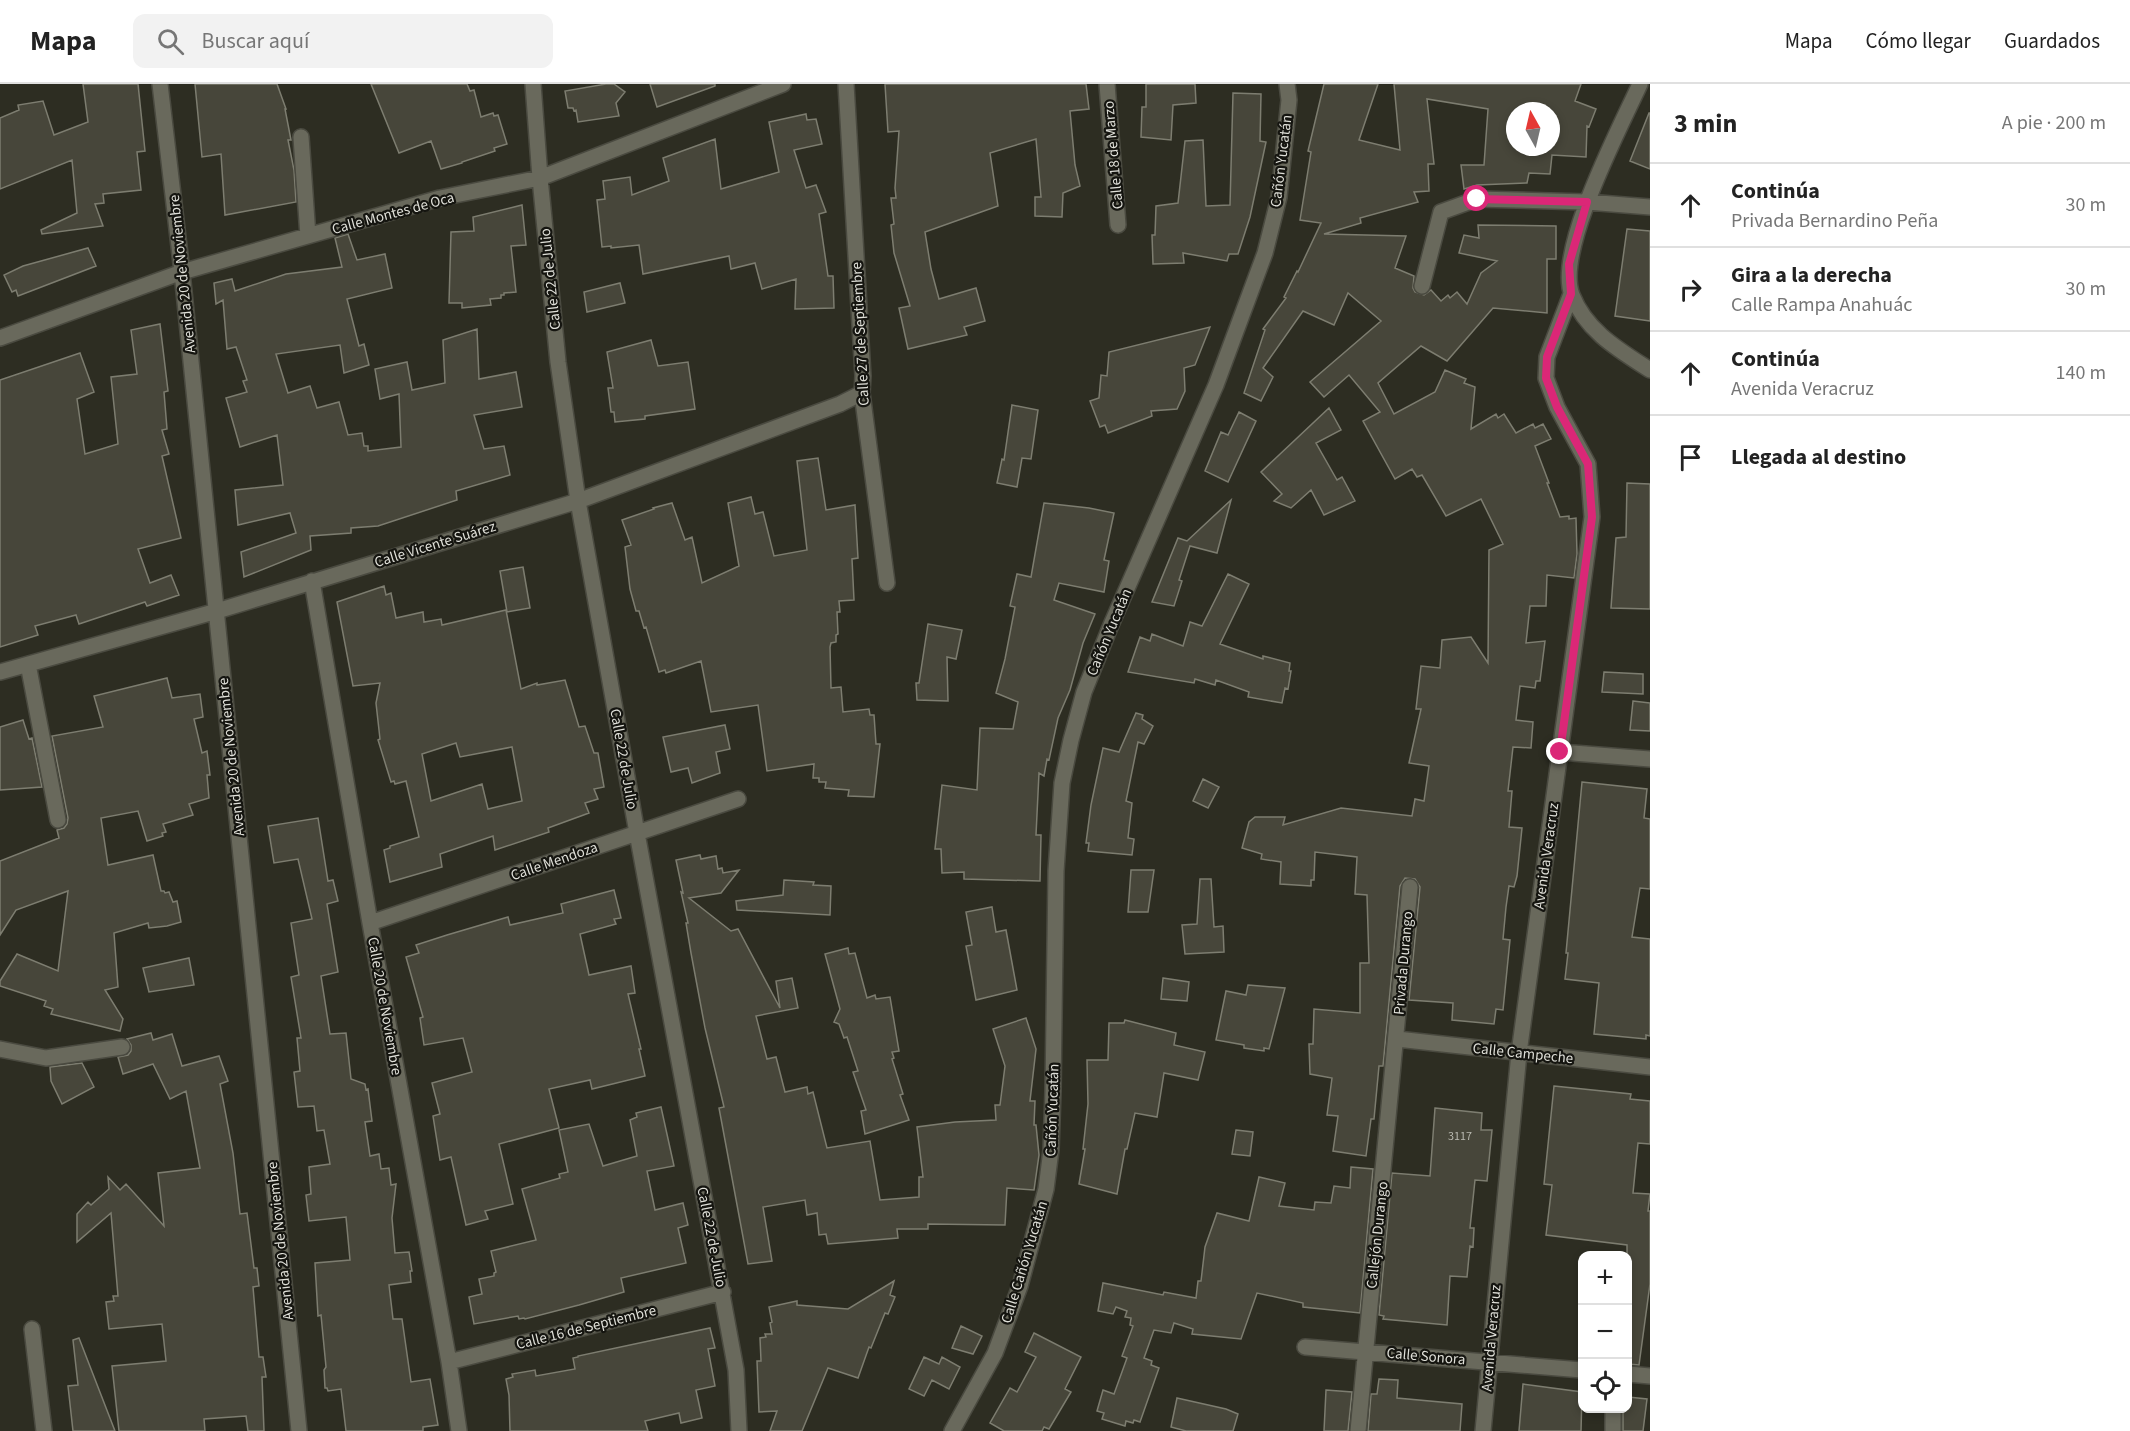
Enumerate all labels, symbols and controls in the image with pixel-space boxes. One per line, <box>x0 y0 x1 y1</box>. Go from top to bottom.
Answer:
search box <box>133 14 553 68</box>
text: Mapa <box>30 21 97 61</box>
icon: search <box>154 25 187 58</box>
text: Buscar aquí <box>202 25 309 57</box>
text: Mapa <box>1785 26 1833 56</box>
text: Cómo llegar <box>1866 26 1971 56</box>
text: Guardados <box>2004 26 2100 56</box>
street label: Calle 18 de Marzo <box>1098 100 1129 210</box>
north arrow <box>1506 102 1560 156</box>
text: 3 min <box>1674 105 1737 142</box>
text: A pie · 200 m <box>2002 109 2106 137</box>
street label: Cañón Yucatán <box>1265 114 1298 209</box>
text: Continúa <box>1731 175 1820 207</box>
route start <box>1463 185 1489 211</box>
street label: Calle Montes de Oca <box>330 187 457 240</box>
icon: ahead <box>1674 189 1707 222</box>
text: 30 m <box>2066 191 2106 219</box>
street label: Avenida 20 de Noviembre <box>164 194 201 354</box>
text: Privada Bernardino Peña <box>1731 207 1938 235</box>
street label: Calle 22 de Julio <box>535 227 566 331</box>
text: Gira a la derecha <box>1731 259 1892 291</box>
street label: Calle 27 de Septiembre <box>846 262 875 406</box>
icon: right <box>1674 273 1707 306</box>
text: 30 m <box>2066 275 2106 303</box>
text: Calle Rampa Anahuác <box>1731 291 1912 319</box>
text: Continúa <box>1731 343 1820 375</box>
icon: ahead <box>1674 357 1707 390</box>
text: 140 m <box>2056 359 2106 387</box>
text: Avenida Veracruz <box>1731 375 1874 403</box>
icon: arrive <box>1674 441 1707 474</box>
text: Llegada al destino <box>1731 441 1906 473</box>
street label: Calle Vicente Suárez <box>372 516 498 573</box>
street label: Cañón Yucatán <box>1082 585 1137 679</box>
street label: Avenida 20 de Noviembre <box>213 677 250 837</box>
street label: Calle 22 de Julio <box>604 707 643 811</box>
route end <box>1546 738 1572 764</box>
street label: Avenida Veracruz <box>1529 802 1564 911</box>
street label: Calle Mendoza <box>508 837 600 886</box>
street label: Privada Durango <box>1389 910 1418 1016</box>
street label: Calle 20 de Noviembre <box>362 935 407 1077</box>
street label: Calle Campeche <box>1472 1038 1574 1069</box>
street label: Cañón Yucatán <box>1040 1063 1065 1157</box>
house number: 3117 <box>1448 1128 1472 1145</box>
street label: Avenida 20 de Noviembre <box>262 1161 299 1321</box>
street label: Callejón Durango <box>1361 1180 1394 1290</box>
street label: Calle 22 de Julio <box>691 1185 732 1289</box>
street label: Calle Cañón Yucatán <box>996 1198 1053 1326</box>
map controls <box>1578 1251 1632 1413</box>
button: + <box>1578 1251 1632 1305</box>
street label: Avenida Veracruz <box>1476 1284 1507 1392</box>
street label: Calle 16 de Septiembre <box>514 1300 658 1355</box>
button: − <box>1578 1305 1632 1359</box>
street label: Calle Sonora <box>1386 1343 1466 1370</box>
button: locate <box>1578 1359 1632 1413</box>

